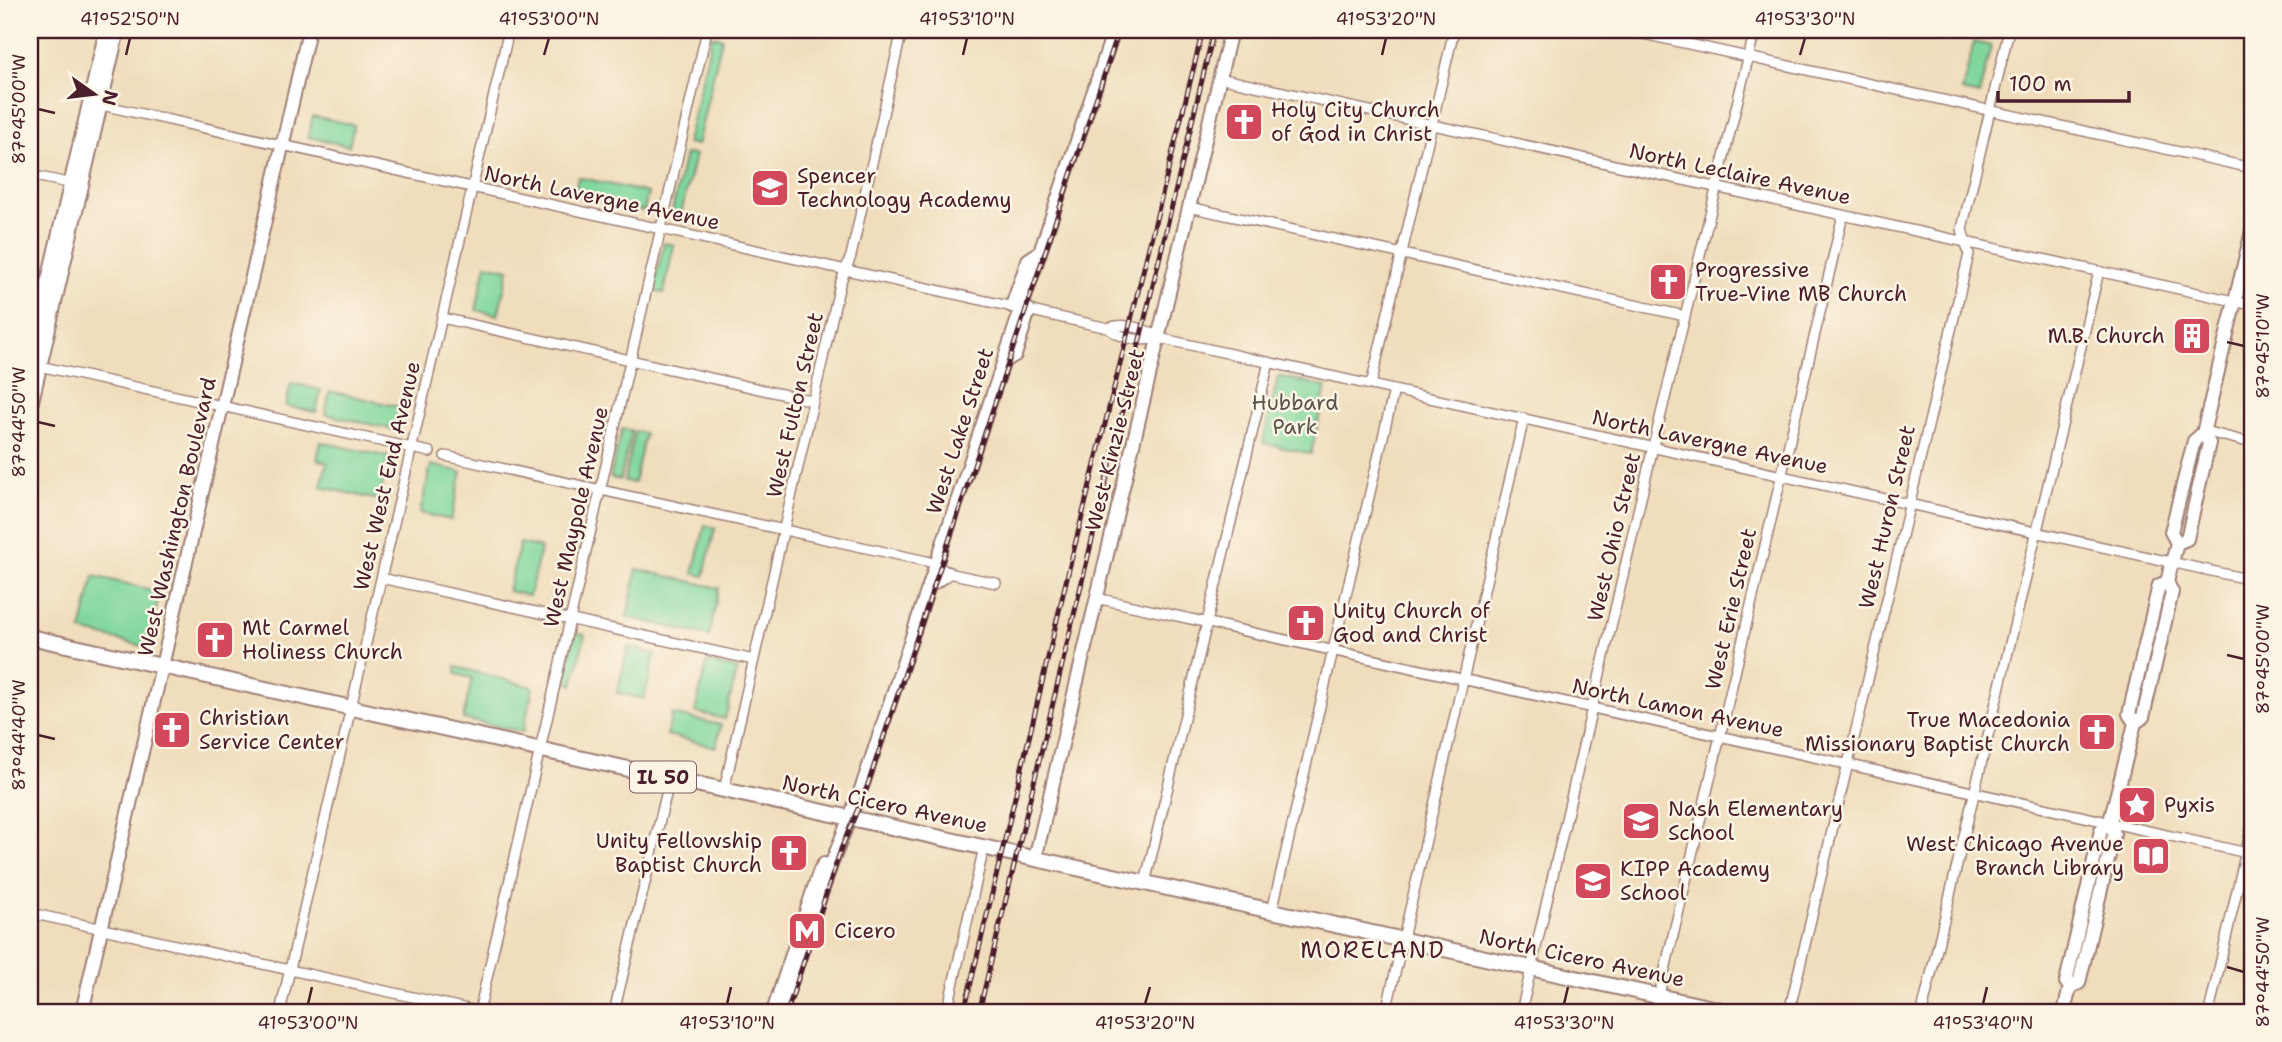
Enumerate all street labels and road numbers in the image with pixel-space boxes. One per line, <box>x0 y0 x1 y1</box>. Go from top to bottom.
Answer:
street label: North Leclaire Avenue <box>1626 137 1854 211</box>
street label: North Lavergne Avenue <box>482 159 722 237</box>
street label: West Fulton Street <box>760 309 830 501</box>
street label: West Lake Street <box>920 344 1000 518</box>
street label: West Kinzie Street <box>1079 346 1151 534</box>
street label: West West End Avenue <box>347 359 427 593</box>
street label: West Washington Boulevard <box>131 375 223 659</box>
street label: North Lavergne Avenue <box>1590 403 1830 481</box>
street label: West Maypole Avenue <box>537 404 615 630</box>
street label: West Huron Street <box>1852 422 1922 612</box>
street label: West Ohio Street <box>1581 450 1647 624</box>
street label: West Erie Street <box>1699 525 1763 693</box>
street label: North Lamon Avenue <box>1570 672 1786 744</box>
road number: IL 50 <box>630 762 696 792</box>
street label: North Cicero Avenue <box>780 769 990 839</box>
street label: North Cicero Avenue <box>1477 923 1687 993</box>

